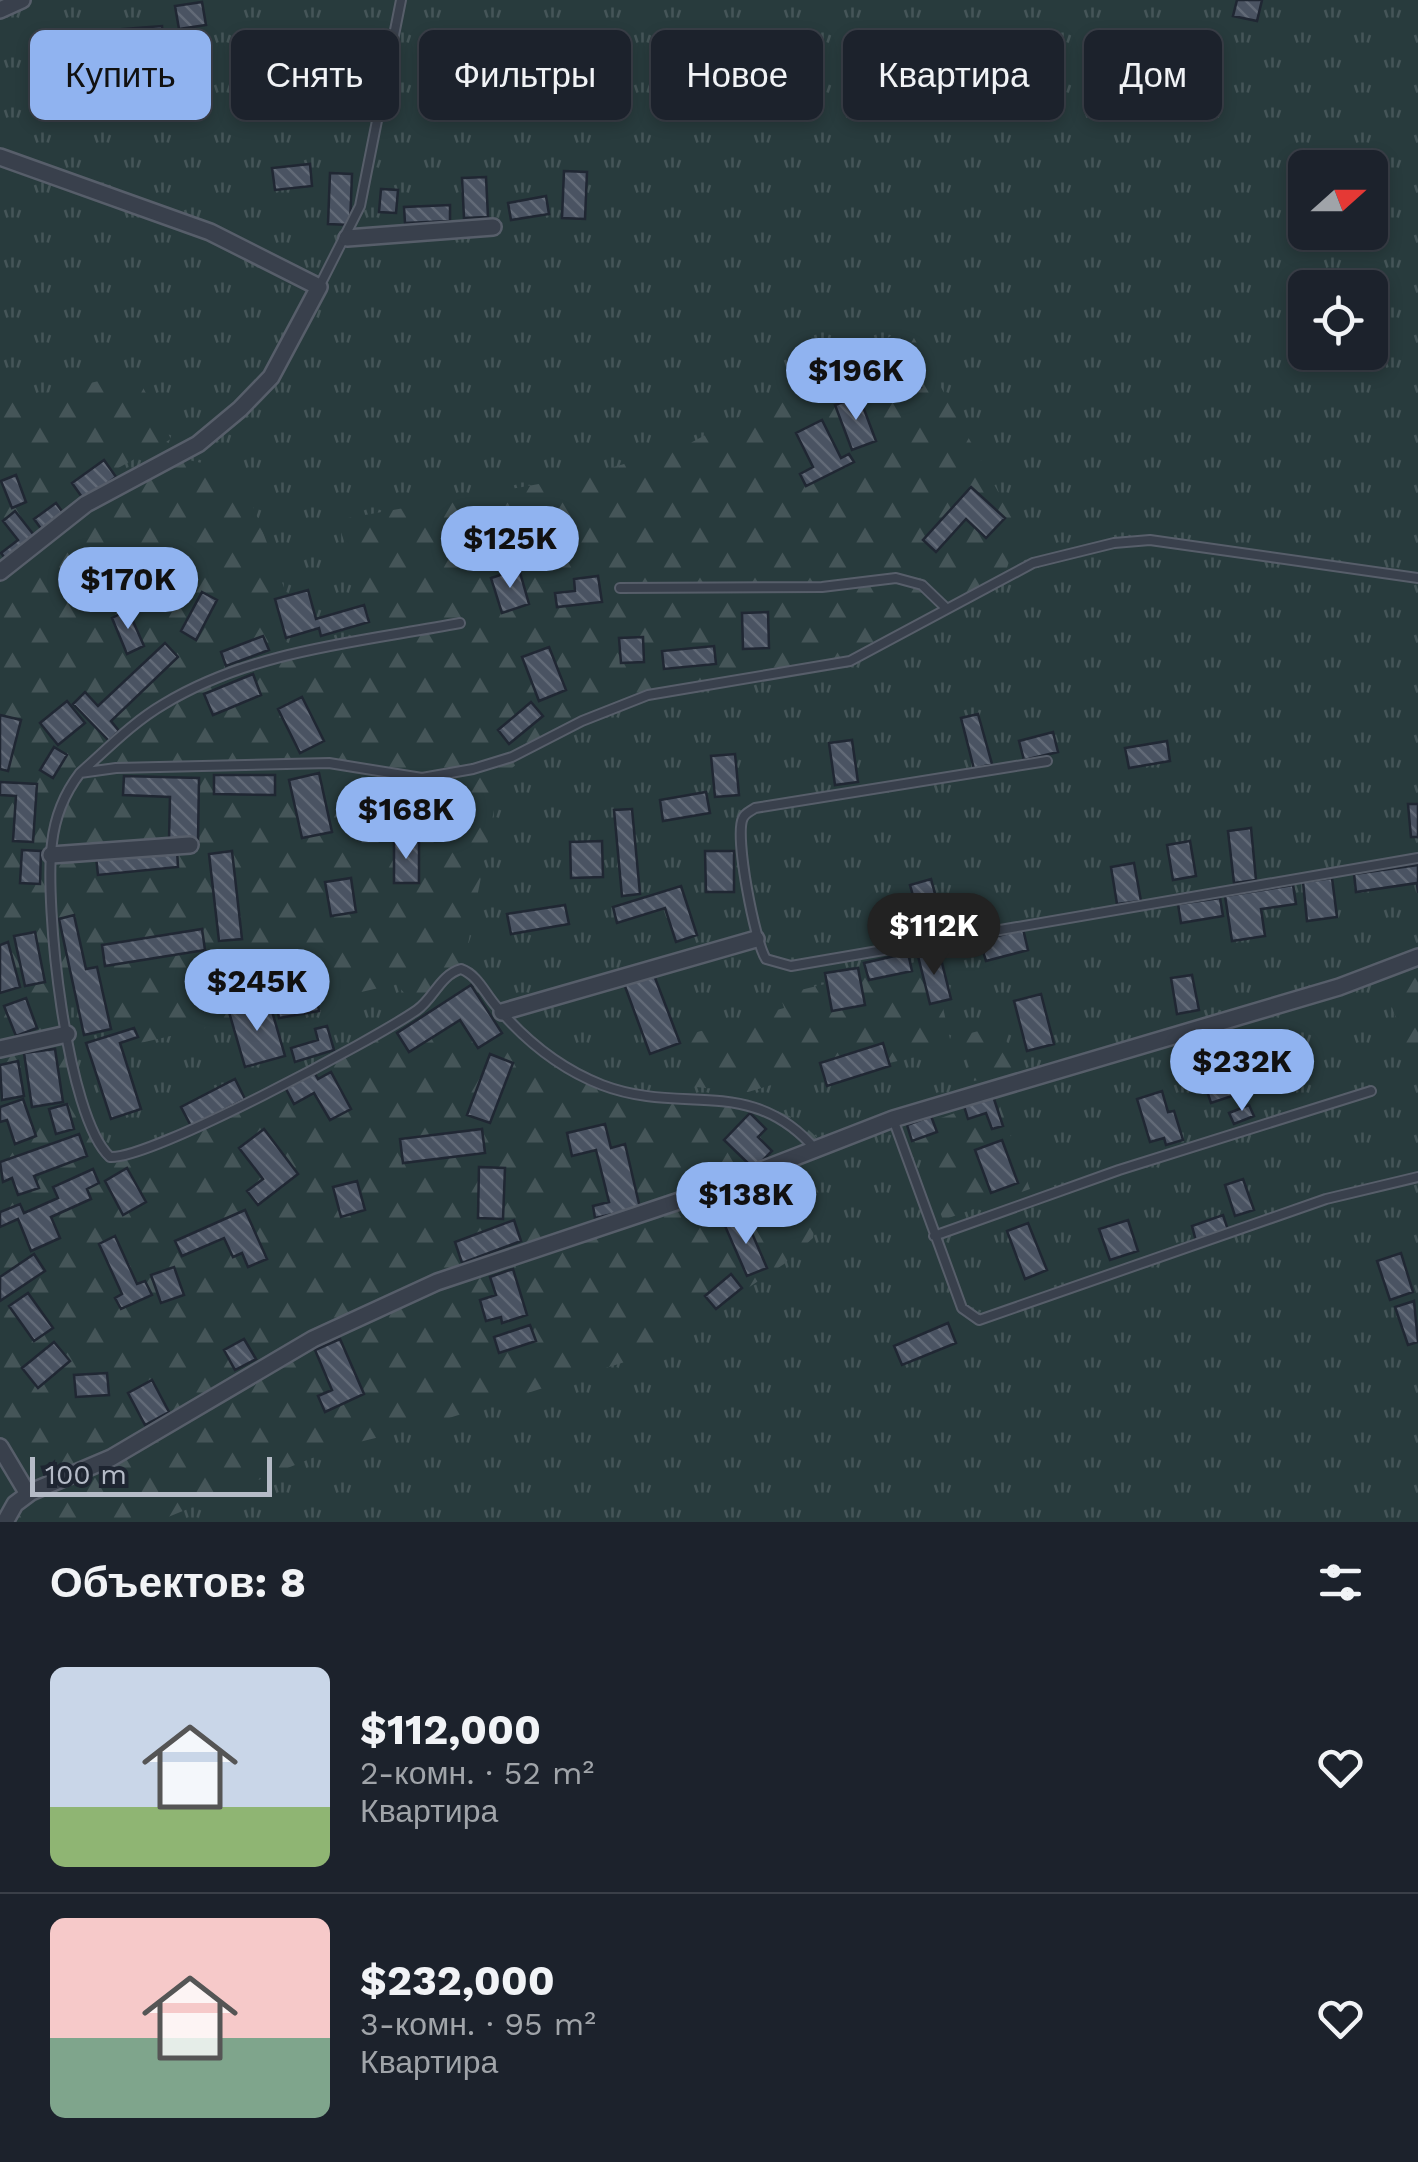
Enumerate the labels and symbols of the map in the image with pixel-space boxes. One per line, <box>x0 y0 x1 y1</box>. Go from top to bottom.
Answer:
north arrow <box>1288 150 1388 250</box>
pin: $196K <box>786 338 926 423</box>
pin: $125K <box>440 506 580 591</box>
pin: $170K <box>58 547 198 632</box>
pin: $168K <box>336 777 476 862</box>
pin: $112K <box>864 893 1004 978</box>
pin: $245K <box>187 949 327 1034</box>
pin: $232K <box>1172 1029 1312 1114</box>
pin: $138K <box>676 1162 816 1247</box>
scale bar <box>30 1452 272 1496</box>

